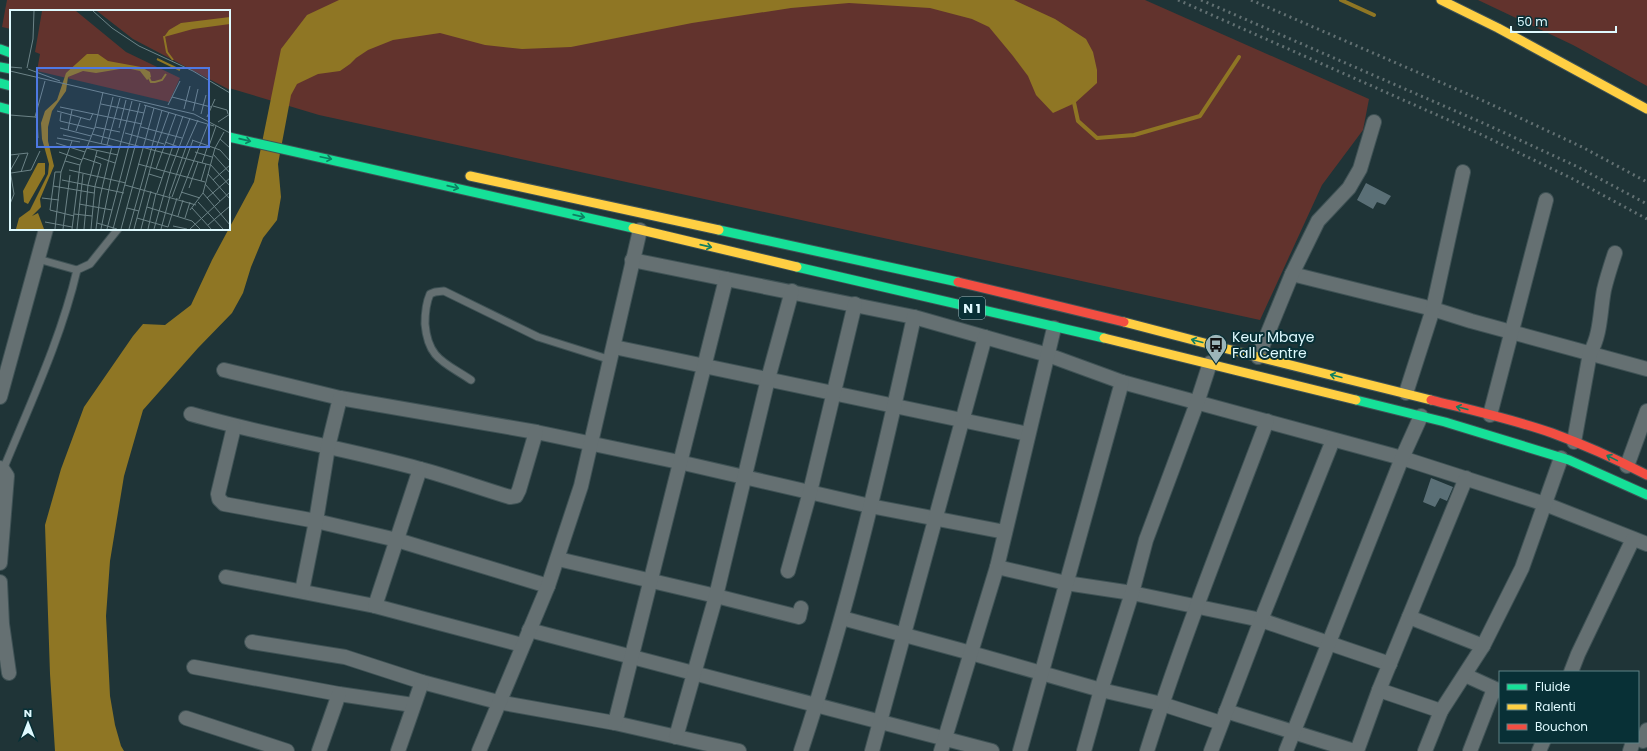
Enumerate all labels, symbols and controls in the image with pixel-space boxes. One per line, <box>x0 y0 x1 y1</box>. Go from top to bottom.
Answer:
scale bar <box>1511 8 1616 34</box>
inset map <box>10 10 230 230</box>
text: 50 m <box>1517 13 1548 30</box>
one-way arrow <box>238 137 251 145</box>
one-way arrow <box>319 154 332 162</box>
one-way arrow <box>446 183 459 191</box>
one-way arrow <box>572 213 585 220</box>
one-way arrow <box>699 242 712 250</box>
road number: N 1 <box>959 297 985 319</box>
place label: Keur Mbaye Fall Centre <box>1232 327 1315 363</box>
bus stop icon: Keur Mbaye Fall Centre <box>1203 332 1229 365</box>
one-way arrow <box>1190 337 1203 344</box>
one-way arrow <box>1330 372 1343 379</box>
one-way arrow <box>1456 404 1469 411</box>
one-way arrow <box>1606 454 1618 461</box>
legend <box>1499 671 1639 743</box>
text: Fluide <box>1535 678 1570 695</box>
text: Ralenti <box>1535 698 1576 715</box>
north arrow <box>8 703 48 743</box>
text: N <box>24 705 32 721</box>
text: Bouchon <box>1535 718 1588 735</box>

